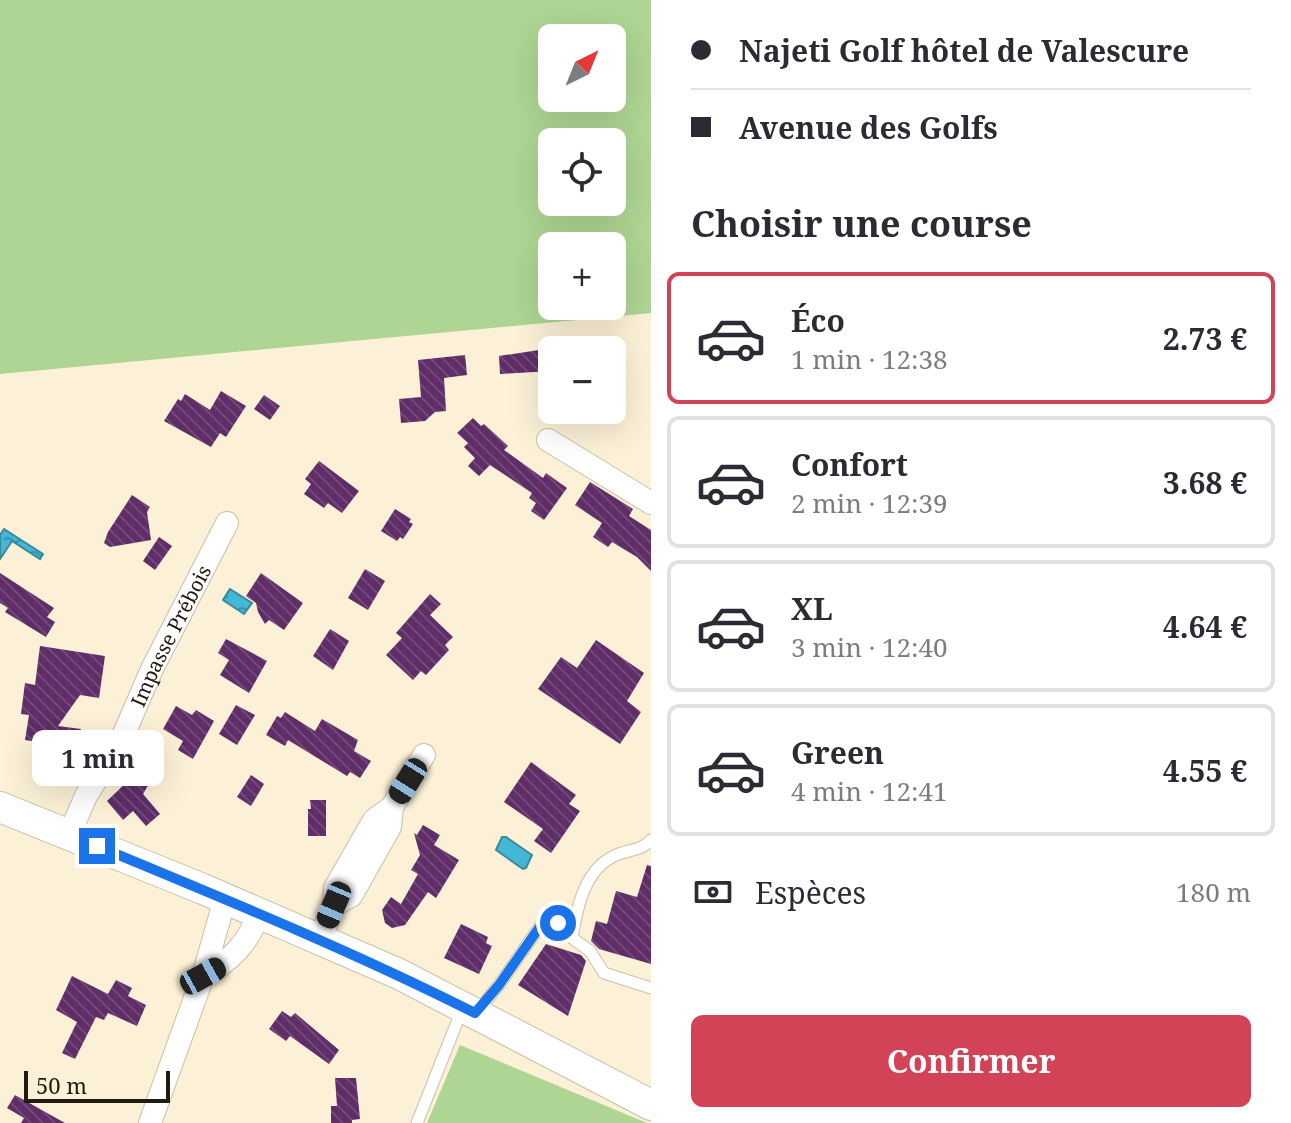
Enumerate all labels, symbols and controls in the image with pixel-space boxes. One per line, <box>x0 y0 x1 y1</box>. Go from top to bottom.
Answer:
north arrow <box>538 24 626 112</box>
map controls <box>538 24 626 424</box>
text: Najeti Golf hôtel de Valescure <box>739 30 1189 71</box>
text: Avenue des Golfs <box>739 107 998 148</box>
button: locate <box>538 128 626 216</box>
text: Choisir une course <box>691 199 1032 248</box>
button: + <box>538 232 626 320</box>
text: Éco <box>791 300 845 341</box>
icon: car <box>695 302 767 374</box>
text: 2.73 € <box>1163 318 1247 359</box>
button: − <box>538 336 626 424</box>
text: 1 min · 12:38 <box>791 341 948 377</box>
text: Confort <box>791 444 908 485</box>
icon: car <box>695 446 767 518</box>
text: 3.68 € <box>1163 462 1247 503</box>
text: 2 min · 12:39 <box>791 485 948 521</box>
street label: Impasse Prébois <box>124 560 217 711</box>
text: XL <box>791 588 833 629</box>
icon: car <box>695 590 767 662</box>
text: 4.64 € <box>1163 606 1247 647</box>
text: 3 min · 12:40 <box>791 629 948 665</box>
callout: 1 min <box>31 730 163 786</box>
text: Green <box>791 732 884 773</box>
icon: car <box>695 734 767 806</box>
text: 1 min <box>61 740 135 776</box>
text: 4.55 € <box>1163 750 1247 791</box>
car <box>385 754 431 808</box>
text: 4 min · 12:41 <box>791 773 948 809</box>
route end <box>79 828 115 864</box>
icon: cash <box>691 870 735 914</box>
text: Espèces <box>755 872 866 913</box>
text: 180 m <box>1176 874 1251 910</box>
car <box>314 878 354 932</box>
route start <box>540 905 576 941</box>
car <box>176 954 230 998</box>
button: Confirmer <box>691 1015 1251 1107</box>
scale bar <box>24 1067 170 1103</box>
text: 50 m <box>36 1070 87 1100</box>

